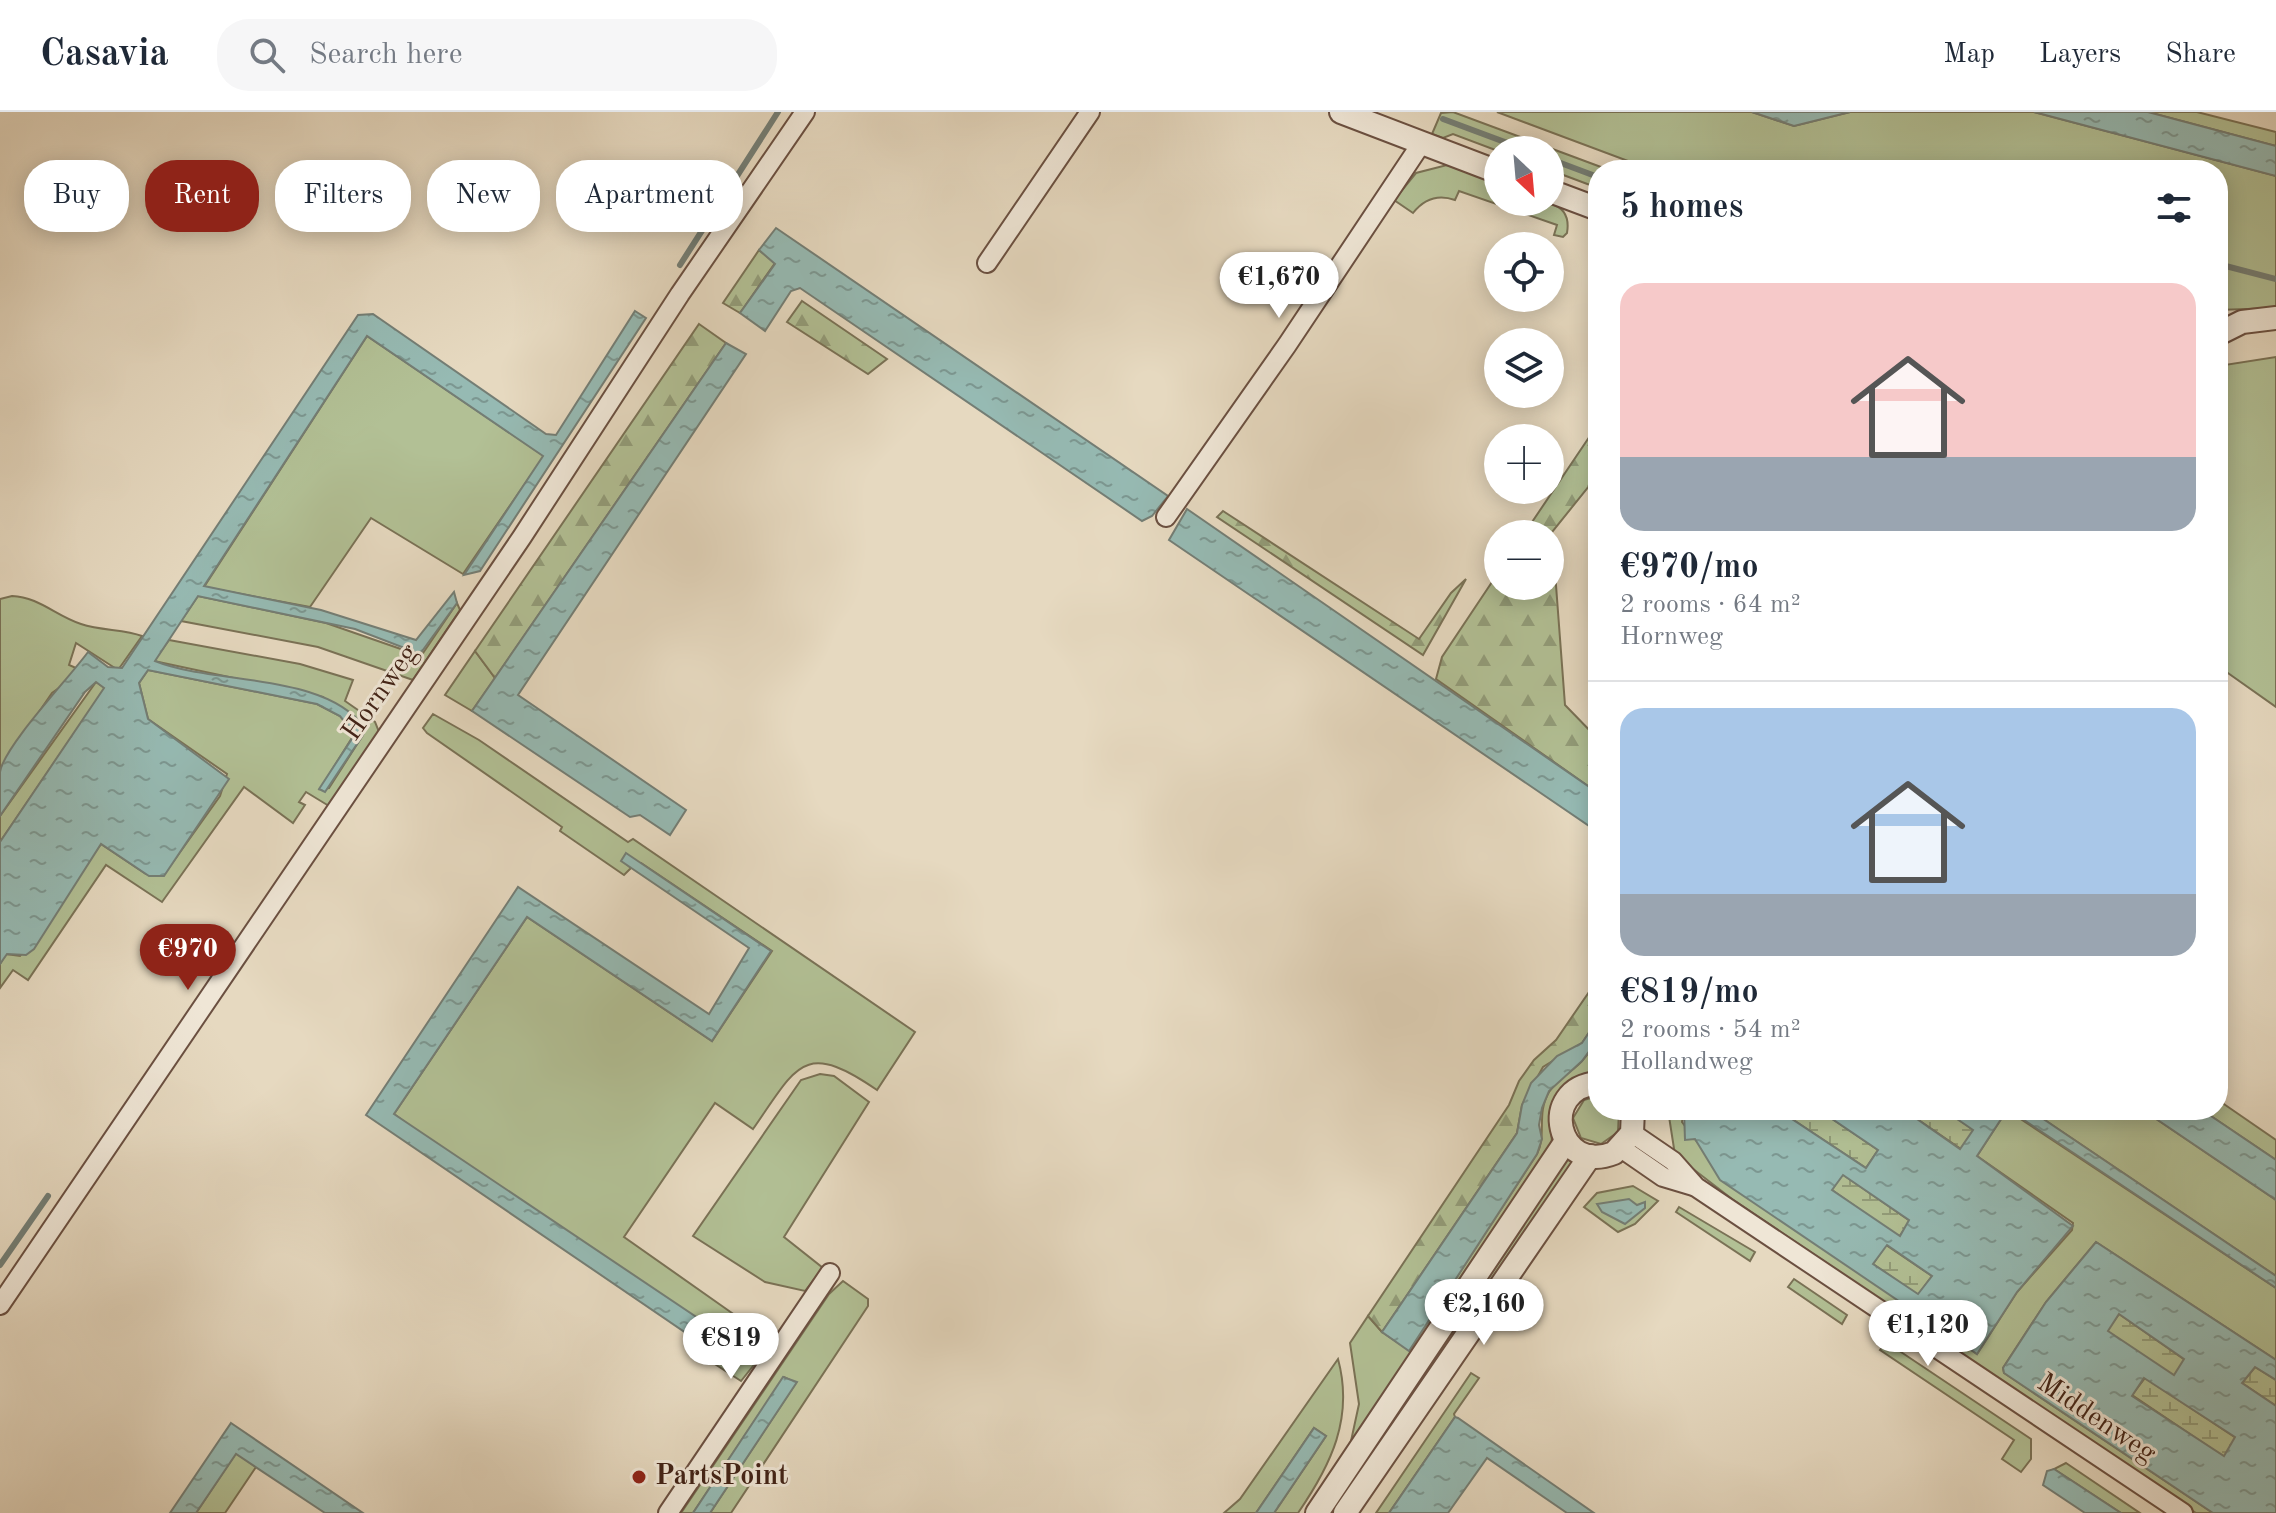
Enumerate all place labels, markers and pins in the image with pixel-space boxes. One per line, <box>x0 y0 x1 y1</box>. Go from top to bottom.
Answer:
pin: €1,670 <box>1214 252 1344 320</box>
pin: €970 <box>141 924 235 992</box>
pin: €2,160 <box>1419 1279 1549 1347</box>
pin: €1,120 <box>1863 1300 1993 1368</box>
pin: €819 <box>684 1313 778 1381</box>
place label: PartsPoint <box>655 1463 788 1491</box>
marker: PartsPoint <box>630 1468 648 1486</box>

